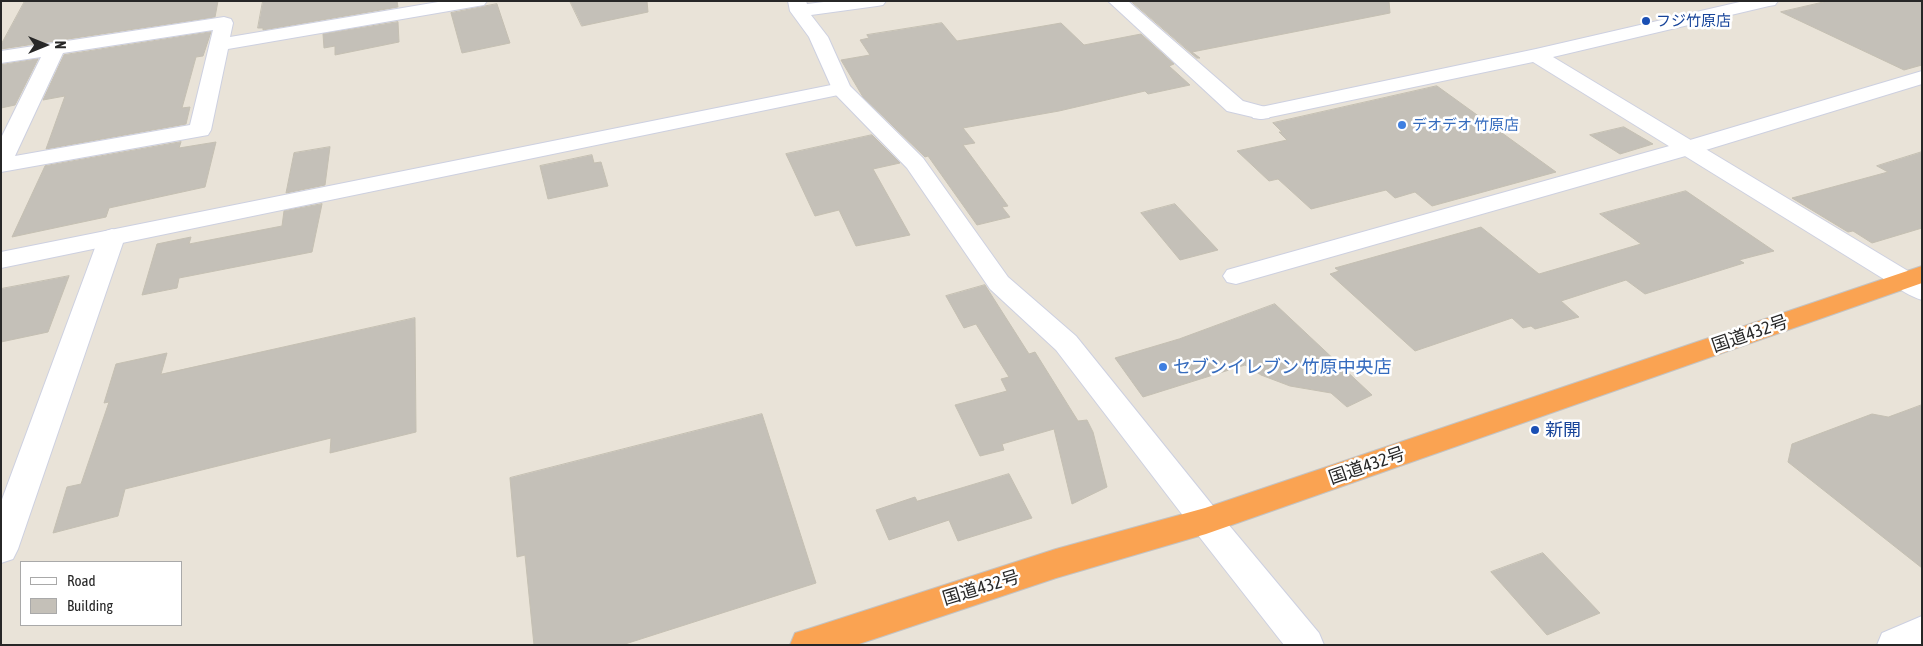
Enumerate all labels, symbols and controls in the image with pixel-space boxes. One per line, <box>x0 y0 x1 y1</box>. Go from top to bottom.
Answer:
place label: フジ竹原店 <box>1656 12 1731 30</box>
marker: フジ竹原店 <box>1640 15 1652 27</box>
north arrow <box>20 20 70 70</box>
text: N <box>52 41 68 49</box>
place label: デオデオ 竹原店 <box>1412 116 1519 134</box>
marker: デオデオ 竹原店 <box>1396 119 1408 131</box>
street label: 国道432号 <box>1709 311 1791 357</box>
place label: セブンイレブン 竹原中央店 <box>1173 356 1391 378</box>
marker: セブンイレブン 竹原中央店 <box>1157 361 1169 373</box>
place label: 新開 <box>1545 419 1581 441</box>
marker: 新開 <box>1529 424 1541 436</box>
street label: 国道432号 <box>1326 443 1408 489</box>
legend <box>20 561 182 626</box>
street label: 国道432号 <box>940 566 1022 610</box>
text: Road <box>67 572 96 589</box>
text: Building <box>67 597 113 614</box>

